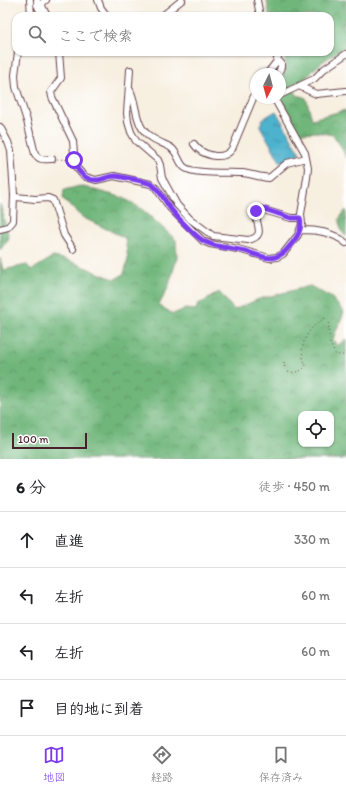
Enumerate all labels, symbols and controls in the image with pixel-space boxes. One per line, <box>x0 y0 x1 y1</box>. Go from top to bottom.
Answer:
search box <box>12 12 334 56</box>
icon: search <box>26 23 48 45</box>
text: ここで検索 <box>58 27 133 45</box>
north arrow <box>250 68 286 104</box>
route start <box>65 151 83 169</box>
route end <box>247 202 265 220</box>
map controls <box>298 411 334 447</box>
button: locate <box>298 411 334 447</box>
scale bar <box>12 431 87 450</box>
text: 100 m <box>18 433 48 446</box>
text: 6 分 <box>16 477 46 497</box>
text: 徒歩 · 450 m <box>259 479 330 494</box>
icon: ahead <box>16 529 38 551</box>
text: 直進 <box>54 532 84 550</box>
text: 330 m <box>294 532 330 547</box>
icon: left <box>16 585 38 607</box>
text: 左折 <box>54 588 84 606</box>
text: 60 m <box>301 588 330 603</box>
icon: left <box>16 641 38 663</box>
text: 左折 <box>54 644 84 662</box>
text: 60 m <box>301 644 330 659</box>
icon: arrive <box>16 697 38 719</box>
text: 目的地に到着 <box>54 700 144 718</box>
tab: 地図 <box>43 744 65 784</box>
tab: 経路 <box>151 744 173 784</box>
tab: 保存済み <box>259 744 303 784</box>

